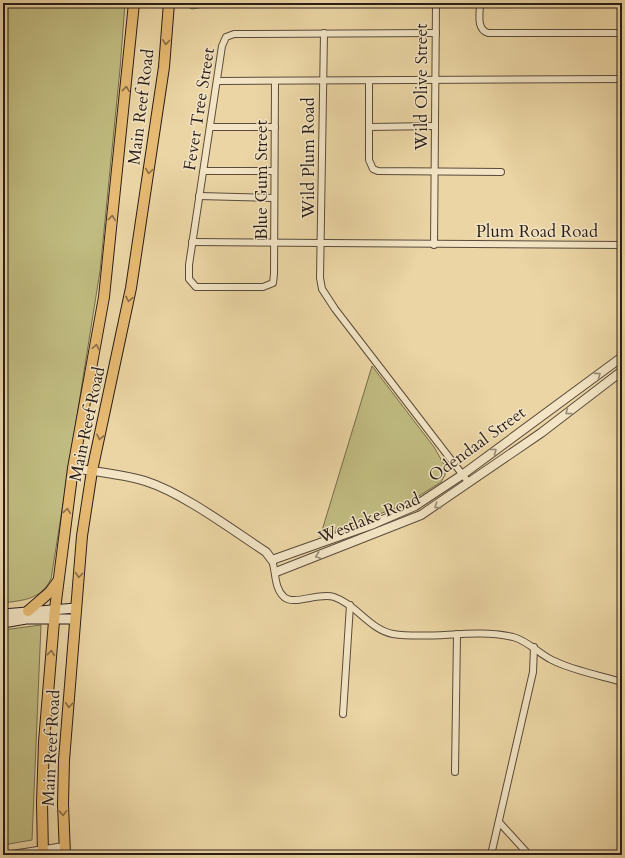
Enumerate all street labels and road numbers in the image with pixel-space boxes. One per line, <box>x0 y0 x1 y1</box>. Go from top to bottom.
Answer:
street label: Wild Olive Street <box>410 23 433 152</box>
street label: Fever Tree Street <box>178 45 220 172</box>
street label: Main Reef Road <box>122 48 160 166</box>
street label: Wild Plum Road <box>297 97 320 220</box>
street label: Blue Gum Street <box>250 119 273 240</box>
street label: Plum Road Road <box>476 220 598 243</box>
street label: Main Reef Road <box>64 365 110 483</box>
street label: Odendaal Street <box>424 401 531 487</box>
street label: Westlake Road <box>314 487 423 549</box>
street label: Main Reef Road <box>36 689 66 807</box>

